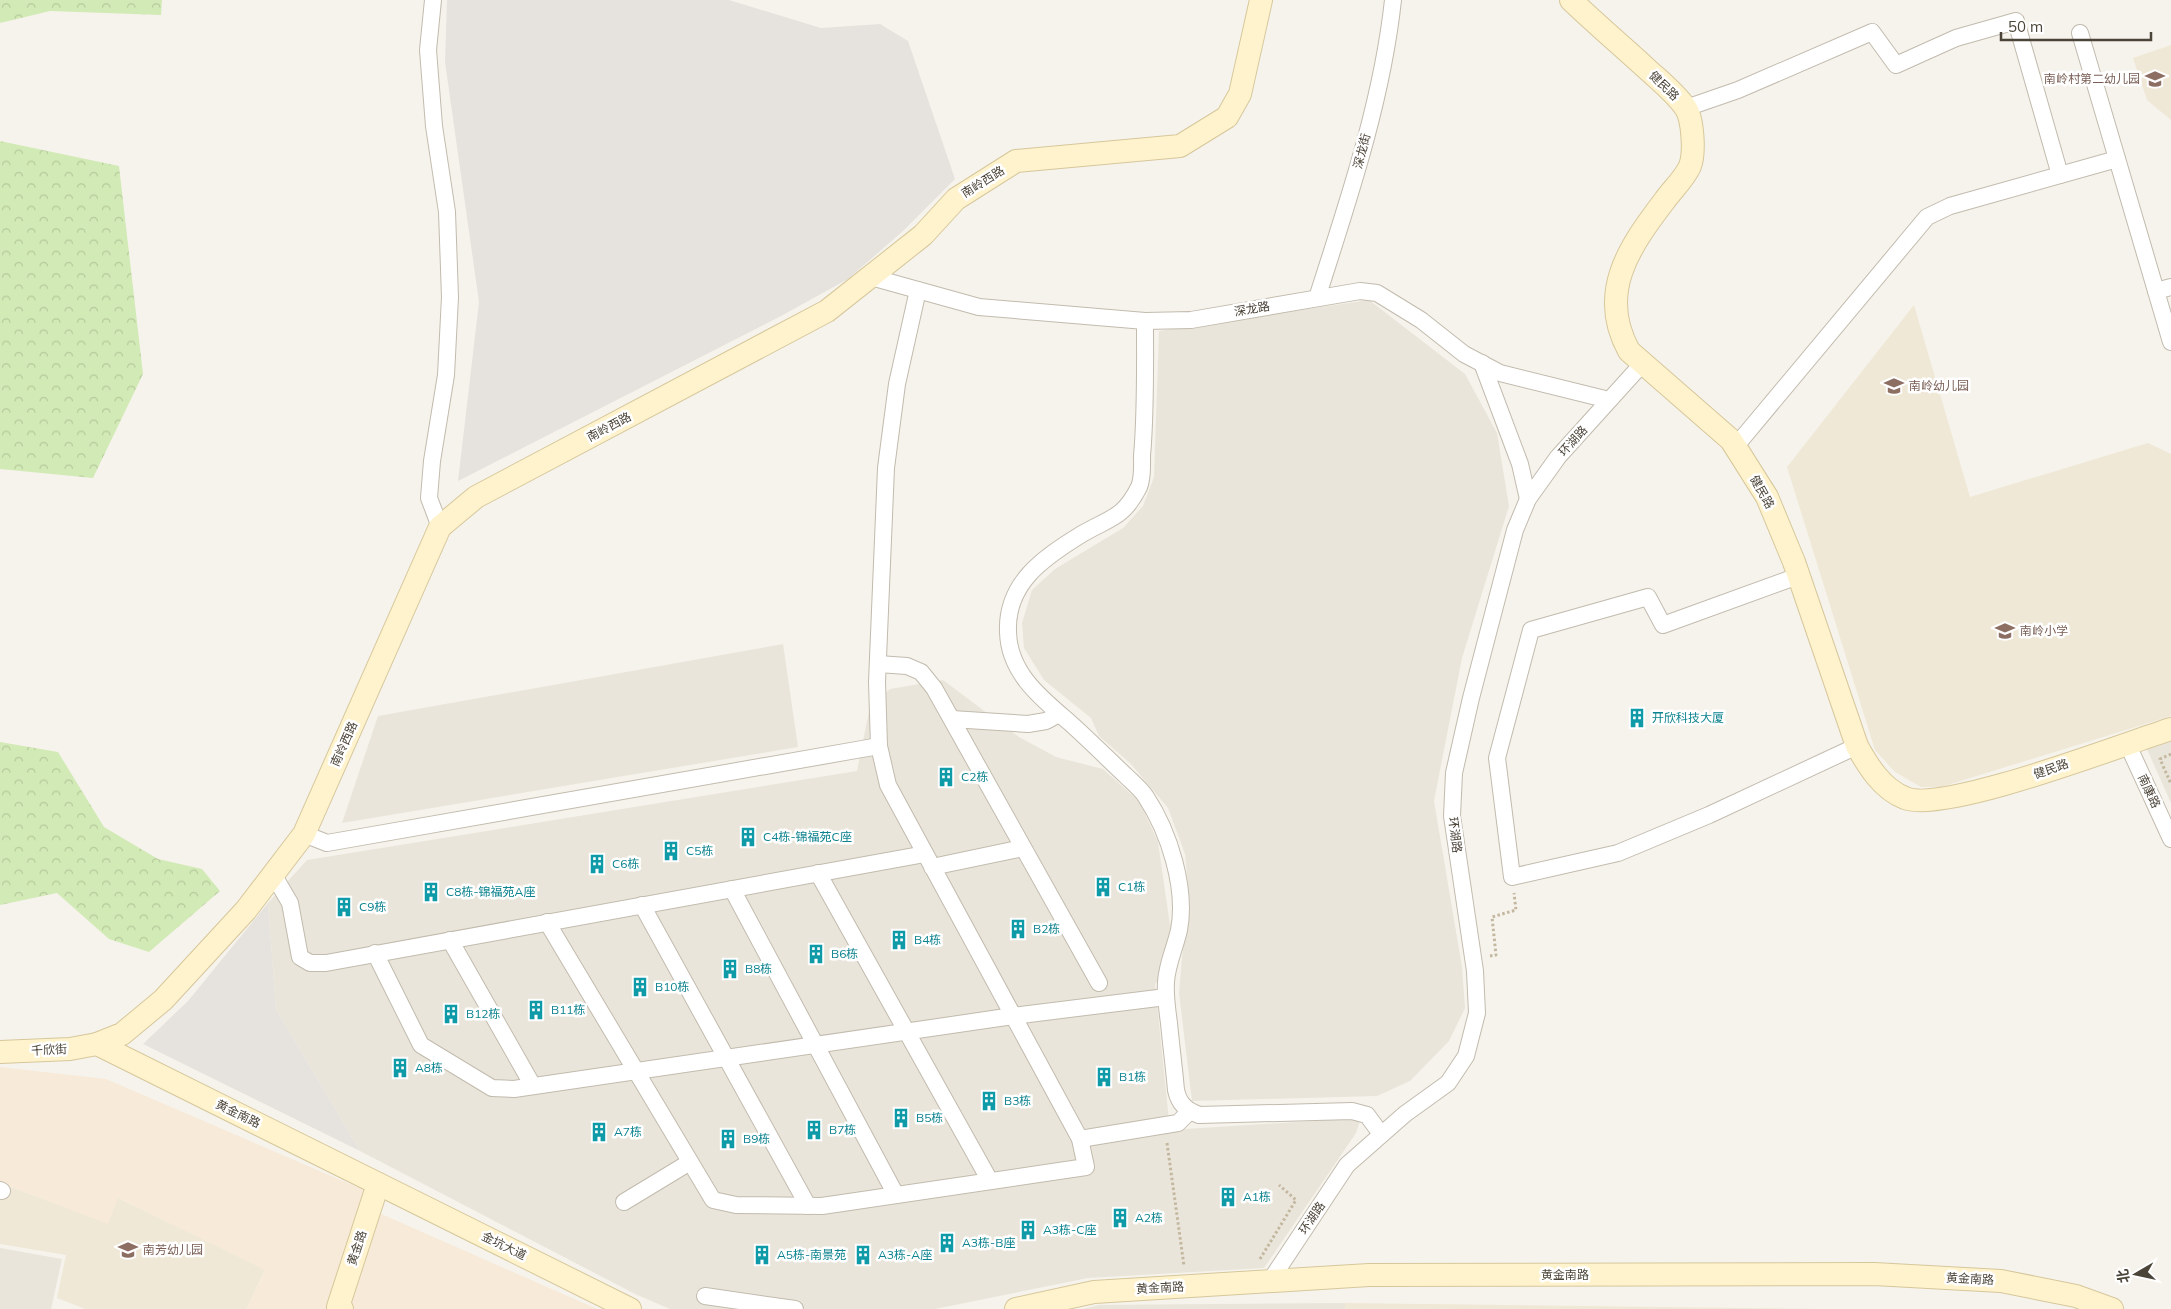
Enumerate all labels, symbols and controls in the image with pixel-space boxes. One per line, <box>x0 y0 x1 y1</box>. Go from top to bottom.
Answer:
scale bar <box>2001 10 2151 42</box>
text: 50 m <box>2008 17 2043 36</box>
street label: 健民路 <box>1646 68 1683 104</box>
school or university icon: 南岭村第二幼儿园 <box>2144 68 2166 90</box>
place label: 南岭村第二幼儿园 <box>2044 71 2140 86</box>
street label: 深龙街 <box>1350 132 1373 170</box>
street label: 南岭西路 <box>958 162 1007 201</box>
street label: 深龙路 <box>1233 298 1271 319</box>
school or university icon: 南岭幼儿园 <box>1883 375 1905 397</box>
place label: 南岭幼儿园 <box>1909 378 1969 393</box>
street label: 南岭西路 <box>584 409 633 444</box>
street label: 环湖路 <box>1555 422 1590 459</box>
street label: 健民路 <box>1747 472 1778 511</box>
school or university icon: 南岭小学 <box>1994 620 2016 642</box>
place label: 南岭小学 <box>2020 623 2068 638</box>
building icon: 开欣科技大厦 <box>1626 707 1648 729</box>
place label: 开欣科技大厦 <box>1652 710 1724 725</box>
street label: 南岭西路 <box>327 719 360 769</box>
street label: 健民路 <box>2031 756 2070 781</box>
building icon: C2栋 <box>935 766 957 788</box>
place label: C2栋 <box>961 769 988 784</box>
street label: 南康路 <box>2135 771 2164 810</box>
street label: 环湖路 <box>1446 816 1465 854</box>
building icon: C4栋-锦福苑C座 <box>737 826 759 848</box>
place label: C4栋-锦福苑C座 <box>763 829 852 844</box>
building icon: C5栋 <box>660 840 682 862</box>
place label: C5栋 <box>686 843 713 858</box>
building icon: C6栋 <box>586 853 608 875</box>
place label: C6栋 <box>612 856 639 871</box>
building icon: C1栋 <box>1092 876 1114 898</box>
place label: C1栋 <box>1118 879 1145 894</box>
building icon: C8栋-锦福苑A座 <box>420 881 442 903</box>
place label: C8栋-锦福苑A座 <box>446 884 535 899</box>
building icon: C9栋 <box>333 896 355 918</box>
place label: C9栋 <box>359 899 386 914</box>
building icon: B2栋 <box>1007 918 1029 940</box>
place label: B2栋 <box>1033 921 1060 936</box>
building icon: B4栋 <box>888 929 910 951</box>
place label: B4栋 <box>914 932 941 947</box>
building icon: B6栋 <box>805 943 827 965</box>
place label: B6栋 <box>831 946 858 961</box>
building icon: B8栋 <box>719 958 741 980</box>
place label: B8栋 <box>745 961 772 976</box>
building icon: B10栋 <box>629 976 651 998</box>
place label: B10栋 <box>655 979 690 994</box>
building icon: B11栋 <box>525 999 547 1021</box>
place label: B11栋 <box>551 1002 586 1017</box>
building icon: B12栋 <box>440 1003 462 1025</box>
place label: B12栋 <box>466 1006 501 1021</box>
street label: 千欣街 <box>31 1041 67 1058</box>
building icon: A8栋 <box>389 1057 411 1079</box>
place label: A8栋 <box>415 1060 443 1075</box>
building icon: B1栋 <box>1093 1066 1115 1088</box>
place label: B1栋 <box>1119 1069 1146 1084</box>
building icon: B3栋 <box>978 1090 1000 1112</box>
place label: B3栋 <box>1004 1093 1031 1108</box>
street label: 黄金南路 <box>213 1096 263 1131</box>
building icon: B5栋 <box>890 1107 912 1129</box>
place label: B5栋 <box>916 1110 943 1125</box>
building icon: B7栋 <box>803 1119 825 1141</box>
building icon: A7栋 <box>588 1121 610 1143</box>
place label: B7栋 <box>829 1122 856 1137</box>
place label: A7栋 <box>614 1124 642 1139</box>
building icon: B9栋 <box>717 1128 739 1150</box>
place label: B9栋 <box>743 1131 770 1146</box>
building icon: A1栋 <box>1217 1186 1239 1208</box>
place label: A1栋 <box>1243 1189 1271 1204</box>
street label: 环湖路 <box>1295 1199 1328 1237</box>
building icon: A2栋 <box>1109 1207 1131 1229</box>
place label: A2栋 <box>1135 1210 1163 1225</box>
building icon: A3栋-C座 <box>1017 1219 1039 1241</box>
place label: A3栋-C座 <box>1043 1222 1096 1237</box>
street label: 黄金路 <box>344 1228 369 1267</box>
street label: 金坑大道 <box>479 1228 529 1263</box>
building icon: A3栋-B座 <box>936 1232 958 1254</box>
place label: A3栋-B座 <box>962 1235 1015 1250</box>
school or university icon: 南芳幼儿园 <box>117 1239 139 1261</box>
place label: 南芳幼儿园 <box>143 1242 203 1257</box>
building icon: A5栋-南景苑 <box>751 1244 773 1266</box>
building icon: A3栋-A座 <box>852 1244 874 1266</box>
place label: A5栋-南景苑 <box>777 1247 846 1262</box>
place label: A3栋-A座 <box>878 1247 932 1262</box>
north arrow <box>2111 1249 2161 1299</box>
street label: 黄金南路 <box>1541 1267 1589 1282</box>
text: 北 <box>2113 1268 2133 1284</box>
street label: 黄金南路 <box>1946 1270 1994 1287</box>
street label: 黄金南路 <box>1136 1279 1184 1296</box>

